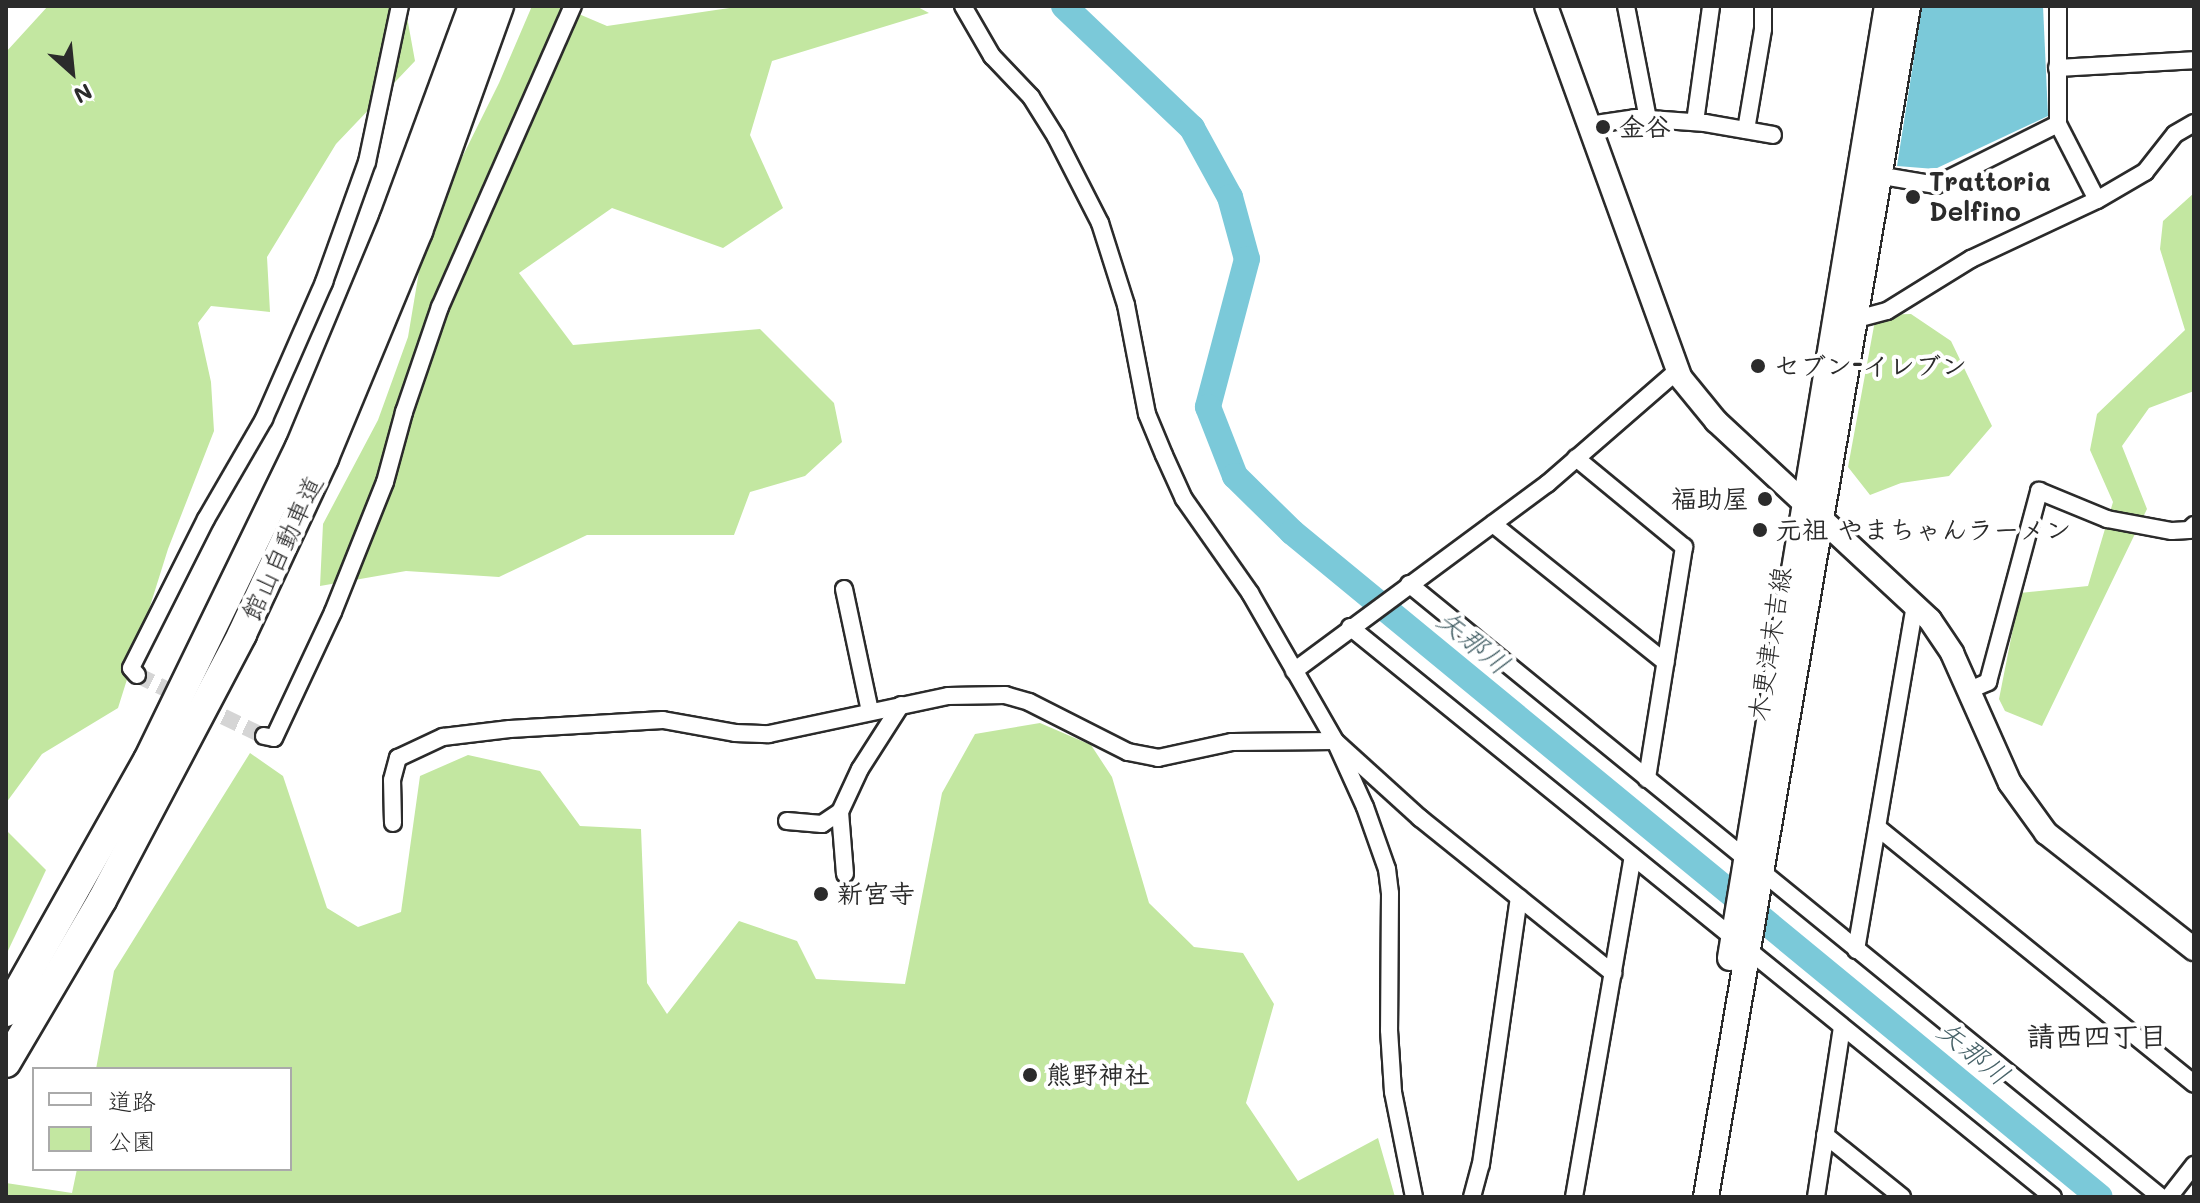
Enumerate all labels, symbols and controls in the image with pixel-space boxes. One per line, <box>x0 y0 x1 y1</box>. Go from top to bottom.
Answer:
north arrow <box>32 32 112 112</box>
text: N <box>69 77 97 111</box>
place label: 金谷 <box>1619 111 1671 143</box>
marker: 金谷 <box>1594 118 1612 136</box>
place label: Trattoria Delfino <box>1929 166 2051 228</box>
marker: Trattoria Delfino <box>1904 188 1922 206</box>
place label: セブン-イレブン <box>1774 350 1967 382</box>
marker: セブン-イレブン <box>1749 357 1767 375</box>
street label: 館山自動車道 <box>235 471 329 625</box>
place label: 福助屋 <box>1671 483 1749 515</box>
marker: 福助屋 <box>1756 490 1774 508</box>
place label: 元祖 やまちゃんラーメン <box>1776 514 2071 546</box>
marker: 元祖 やまちゃんラーメン <box>1751 521 1769 539</box>
street label: 木更津末吉線 <box>1742 565 1798 723</box>
water label: 矢那川 <box>1431 602 1517 680</box>
place label: 新宮寺 <box>837 878 915 910</box>
marker: 新宮寺 <box>812 885 830 903</box>
water label: 矢那川 <box>1931 1013 2017 1091</box>
district label: 請西四丁目 <box>2027 1018 2167 1052</box>
place label: 熊野神社 <box>1046 1059 1150 1091</box>
marker: 熊野神社 <box>1021 1066 1039 1084</box>
legend <box>32 1067 292 1171</box>
text: 道路 <box>108 1085 156 1116</box>
text: 公園 <box>108 1125 156 1156</box>

